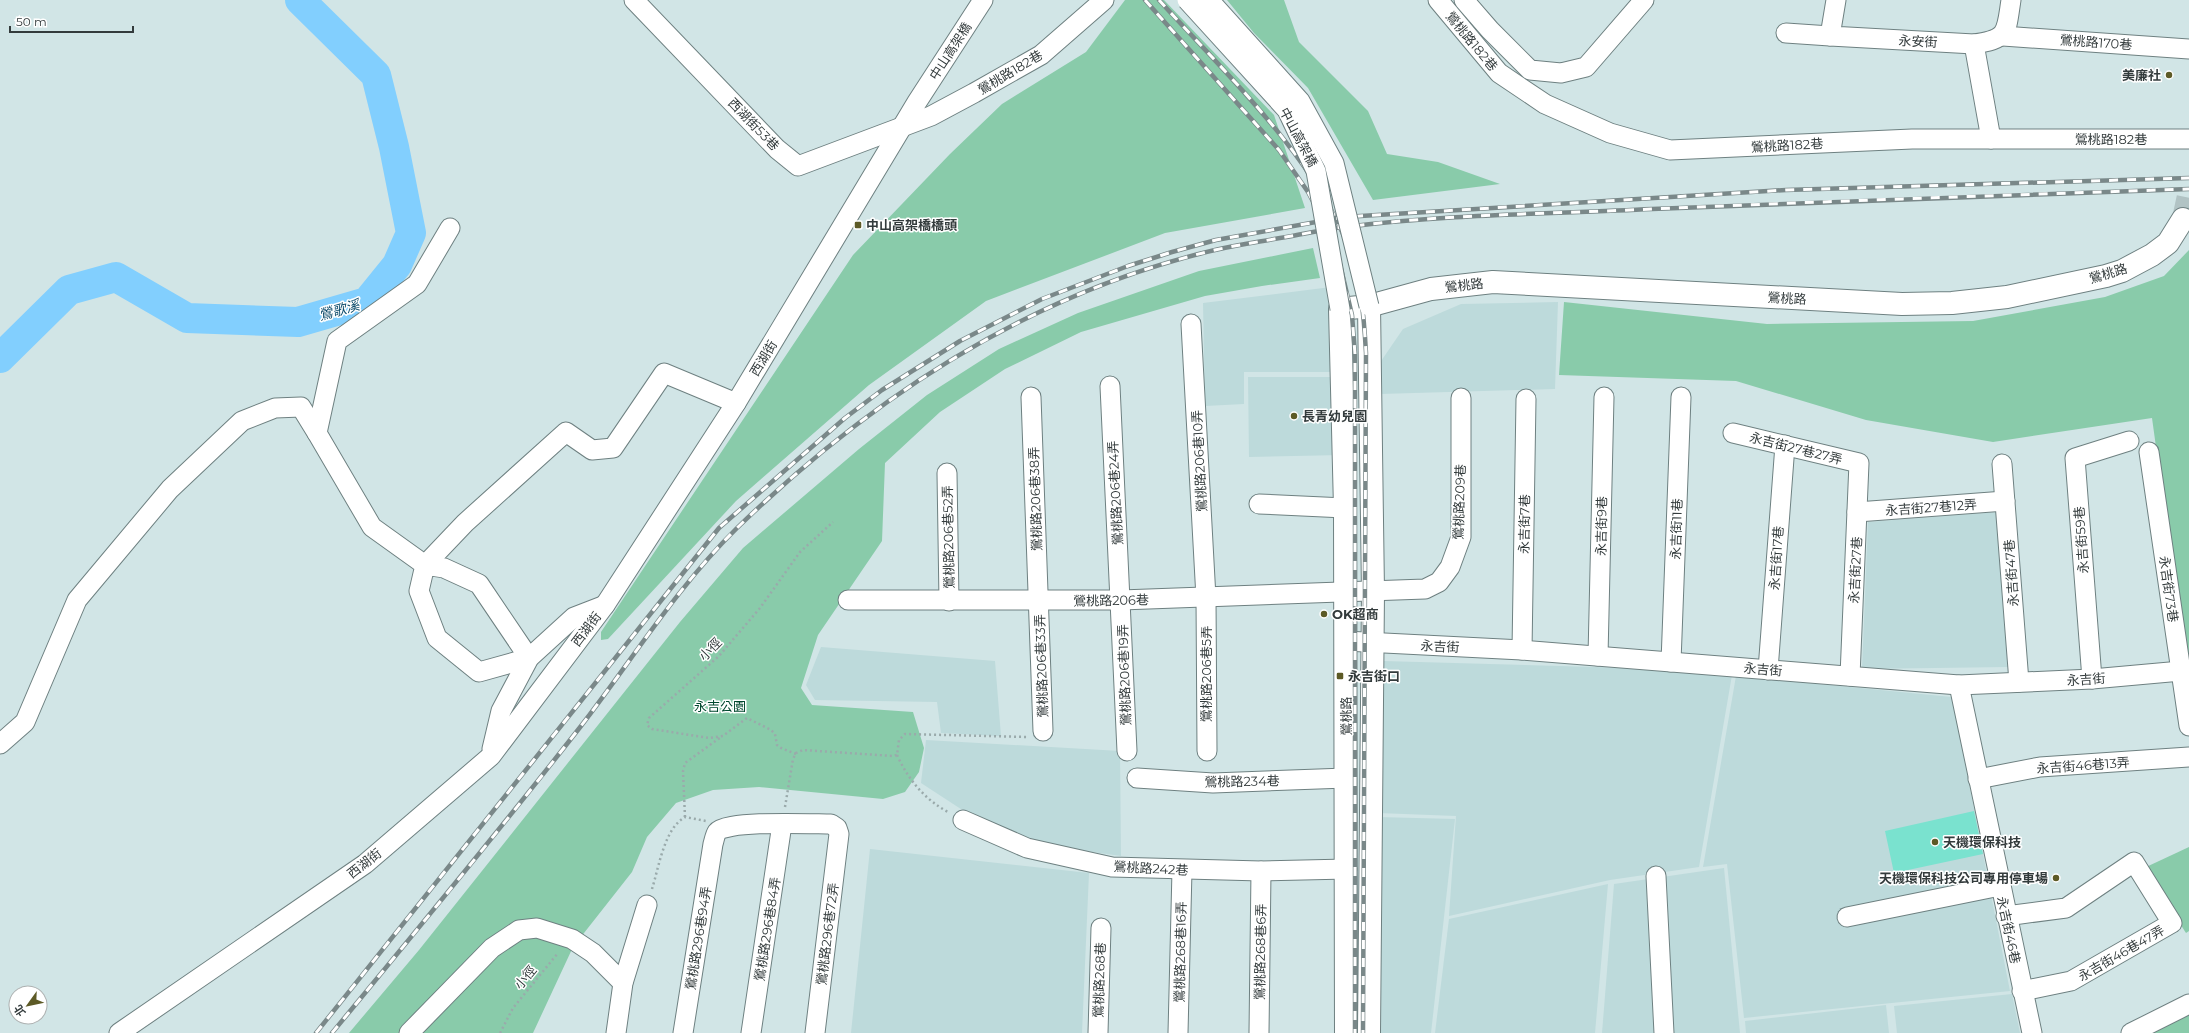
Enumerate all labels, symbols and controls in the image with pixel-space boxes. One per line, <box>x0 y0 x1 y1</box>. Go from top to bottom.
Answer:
scale bar <box>10 8 133 34</box>
street label: 鶯桃路182巷 <box>1443 8 1501 74</box>
text: 50 m <box>16 14 47 29</box>
street label: 中山高架橋 <box>926 19 974 83</box>
street label: 鶯桃路170巷 <box>2059 31 2133 53</box>
street label: 永安街 <box>1898 32 1938 50</box>
street label: 鶯桃路182巷 <box>975 47 1045 97</box>
place label: 美廉社 <box>2122 67 2161 83</box>
marker: 美廉社 <box>2164 70 2174 80</box>
street label: 西湖街53巷 <box>725 94 783 154</box>
street label: 中山高架橋 <box>1277 105 1321 169</box>
street label: 鶯桃路182巷 <box>2075 131 2147 147</box>
street label: 鶯桃路182巷 <box>1750 135 1824 155</box>
place label: 中山高架橋橋頭 <box>866 217 958 233</box>
marker: 中山高架橋橋頭 <box>853 220 863 230</box>
street label: 鶯桃路 <box>2087 260 2129 286</box>
street label: 鶯桃路 <box>1444 275 1484 295</box>
street label: 鶯桃路 <box>1767 289 1807 307</box>
water label: 鶯歌溪 <box>316 295 364 324</box>
street label: 西湖街 <box>746 337 780 379</box>
place label: 長青幼兒園 <box>1302 408 1367 424</box>
street label: 鶯桃路206巷10弄 <box>1188 410 1210 512</box>
marker: 長青幼兒園 <box>1289 411 1299 421</box>
street label: 永吉街27巷27弄 <box>1748 429 1844 467</box>
street label: 鶯桃路206巷24弄 <box>1104 440 1126 546</box>
street label: 鶯桃路206巷38弄 <box>1025 446 1045 552</box>
street label: 鶯桃路209巷 <box>1450 464 1468 540</box>
street label: 鶯桃路206巷52弄 <box>939 485 957 589</box>
street label: 永吉街7巷 <box>1515 494 1533 554</box>
street label: 永吉街9巷 <box>1592 496 1610 556</box>
street label: 永吉街27巷12弄 <box>1885 496 1977 518</box>
street label: 永吉街11巷 <box>1667 498 1685 560</box>
street label: 永吉街59巷 <box>2071 506 2091 574</box>
street label: 永吉街17巷 <box>1766 525 1786 591</box>
street label: 永吉街27巷 <box>1845 536 1865 604</box>
street label: 永吉街47巷 <box>2001 539 2021 607</box>
street label: 永吉街73巷 <box>2156 555 2182 623</box>
street label: 鶯桃路206巷 <box>1073 591 1149 609</box>
place label: OK超商 <box>1332 606 1379 622</box>
street label: 西湖街 <box>568 609 604 649</box>
marker: OK超商 <box>1319 609 1329 619</box>
street label: 鶯桃路206巷33弄 <box>1031 614 1051 718</box>
street label: 鶯桃路206巷19弄 <box>1114 624 1134 726</box>
street label: 鶯桃路206巷5弄 <box>1198 626 1214 722</box>
street label: 小徑 <box>695 634 725 664</box>
street label: 永吉街 <box>1420 637 1460 655</box>
street label: 永吉街 <box>1743 659 1783 679</box>
place label: 永吉街口 <box>1348 668 1400 684</box>
street label: 永吉街 <box>2066 670 2106 688</box>
marker: 永吉街口 <box>1335 671 1345 681</box>
street label: 鶯桃路 <box>1338 696 1354 736</box>
park label: 永吉公園 <box>694 698 746 714</box>
street label: 永吉街46巷13弄 <box>2036 754 2130 776</box>
street label: 鶯桃路234巷 <box>1204 772 1280 790</box>
place label: 天機環保科技 <box>1943 834 2021 850</box>
marker: 天機環保科技 <box>1930 837 1940 847</box>
street label: 西湖街 <box>344 845 384 881</box>
street label: 鶯桃路242巷 <box>1113 858 1189 878</box>
place label: 天機環保科技公司專用停車場 <box>1879 870 2048 886</box>
marker: 天機環保科技公司專用停車場 <box>2051 873 2061 883</box>
street label: 鶯桃路296巷84弄 <box>751 876 783 982</box>
street label: 鶯桃路296巷72弄 <box>813 882 841 986</box>
street label: 鶯桃路296巷94弄 <box>682 885 714 991</box>
street label: 永吉街46巷 <box>1994 895 2024 965</box>
street label: 鶯桃路268巷16弄 <box>1171 901 1189 1003</box>
street label: 鶯桃路268巷6弄 <box>1251 904 1269 1000</box>
street label: 永吉街46巷47弄 <box>2075 922 2167 984</box>
street label: 鶯桃路268巷 <box>1090 942 1108 1018</box>
street label: 小徑 <box>511 962 539 992</box>
north arrow <box>8 985 48 1025</box>
text: 北 <box>11 1002 28 1019</box>

